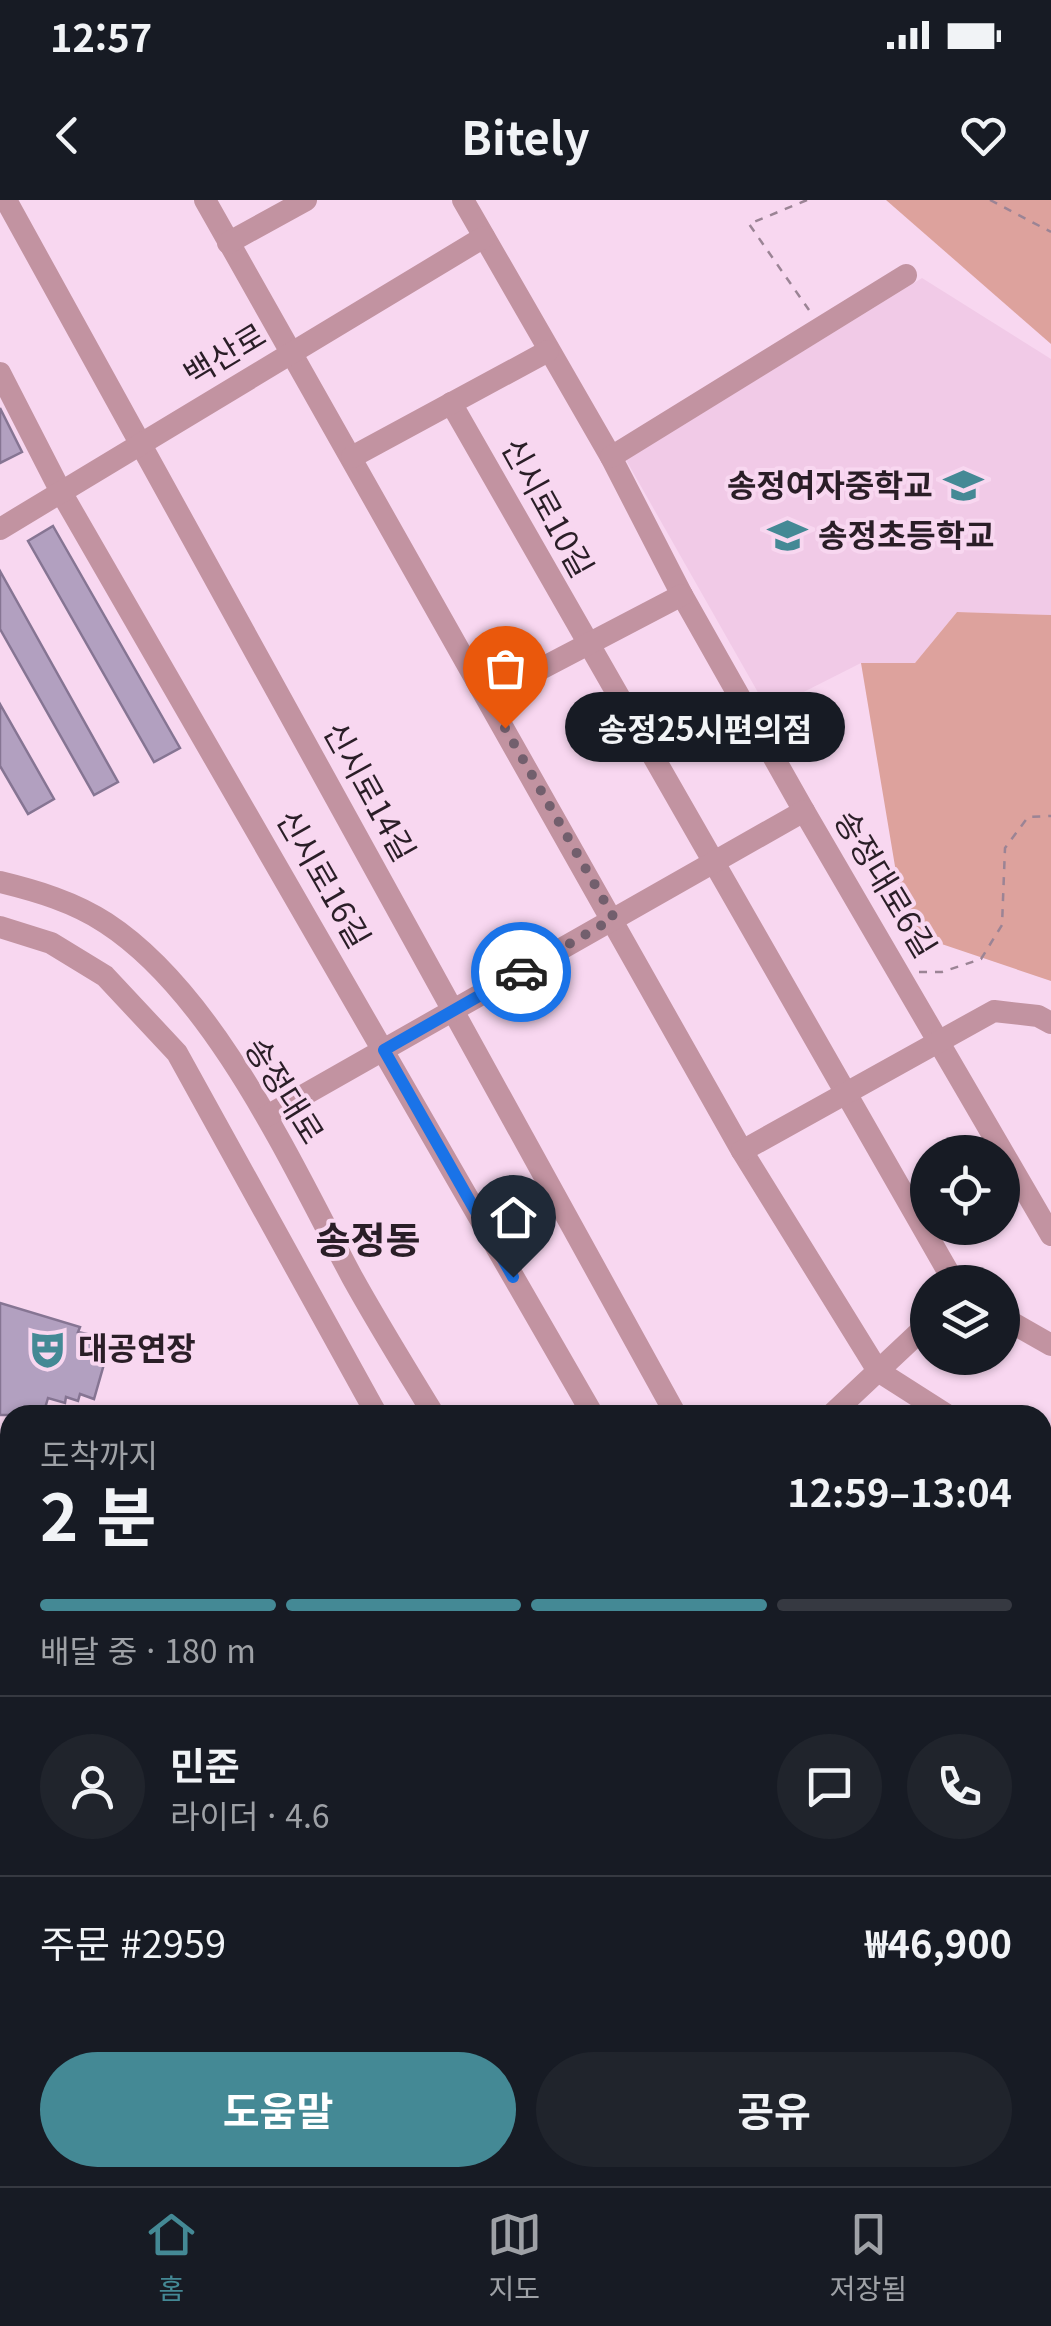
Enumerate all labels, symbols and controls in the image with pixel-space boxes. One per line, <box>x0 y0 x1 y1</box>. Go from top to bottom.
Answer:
text: 12:57 <box>50 8 152 63</box>
text: Bitely <box>461 103 590 168</box>
icon: back <box>40 108 95 163</box>
icon: heart <box>956 108 1011 163</box>
street label: 백산로 <box>174 310 273 395</box>
street label: 신시로10길 <box>492 428 607 585</box>
place label: 송정여자중학교 <box>727 460 933 506</box>
school or university icon: 송정여자중학교 <box>942 465 984 507</box>
place label: 송정초등학교 <box>818 510 995 556</box>
school or university icon: 송정초등학교 <box>767 515 809 557</box>
pin <box>463 626 548 729</box>
icon: bag <box>478 641 533 696</box>
callout: 송정25시편의점 <box>565 693 845 763</box>
text: 송정25시편의점 <box>598 704 812 750</box>
street label: 신시로14길 <box>314 712 429 869</box>
street label: 신시로16길 <box>267 800 384 955</box>
street label: 송정대로6길 <box>825 800 950 965</box>
courier <box>471 922 571 1022</box>
icon: car <box>494 945 549 1000</box>
street label: 송정대로 <box>236 1027 337 1152</box>
map controls <box>910 1135 1020 1375</box>
button: locate <box>910 1135 1020 1245</box>
pin <box>471 1175 556 1278</box>
icon: home <box>486 1190 541 1245</box>
district label: 송정동 <box>316 1210 420 1265</box>
button: layers <box>910 1265 1020 1375</box>
place label: 대공연장 <box>78 1323 196 1369</box>
theatre icon: 대공연장 <box>27 1328 69 1370</box>
text: 도착까지 <box>40 1430 158 1476</box>
text: 12:59–13:04 <box>787 1463 1012 1518</box>
text: 2 분 <box>40 1466 156 1560</box>
text: 배달 중 · 180 m <box>40 1626 256 1672</box>
button: person <box>40 1734 145 1839</box>
button: chat <box>777 1734 882 1839</box>
button: phone <box>907 1734 1012 1839</box>
text: 민준 <box>170 1736 240 1791</box>
text: 라이더 · 4.6 <box>170 1791 330 1837</box>
text: 주문 #2959 <box>40 1914 226 1969</box>
text: ₩46,900 <box>865 1914 1012 1969</box>
button: 도움말 <box>40 2052 516 2167</box>
button: 공유 <box>536 2052 1012 2167</box>
tab: 홈 <box>144 2207 199 2307</box>
tab: 지도 <box>487 2207 542 2307</box>
tab: 저장됨 <box>830 2207 907 2307</box>

